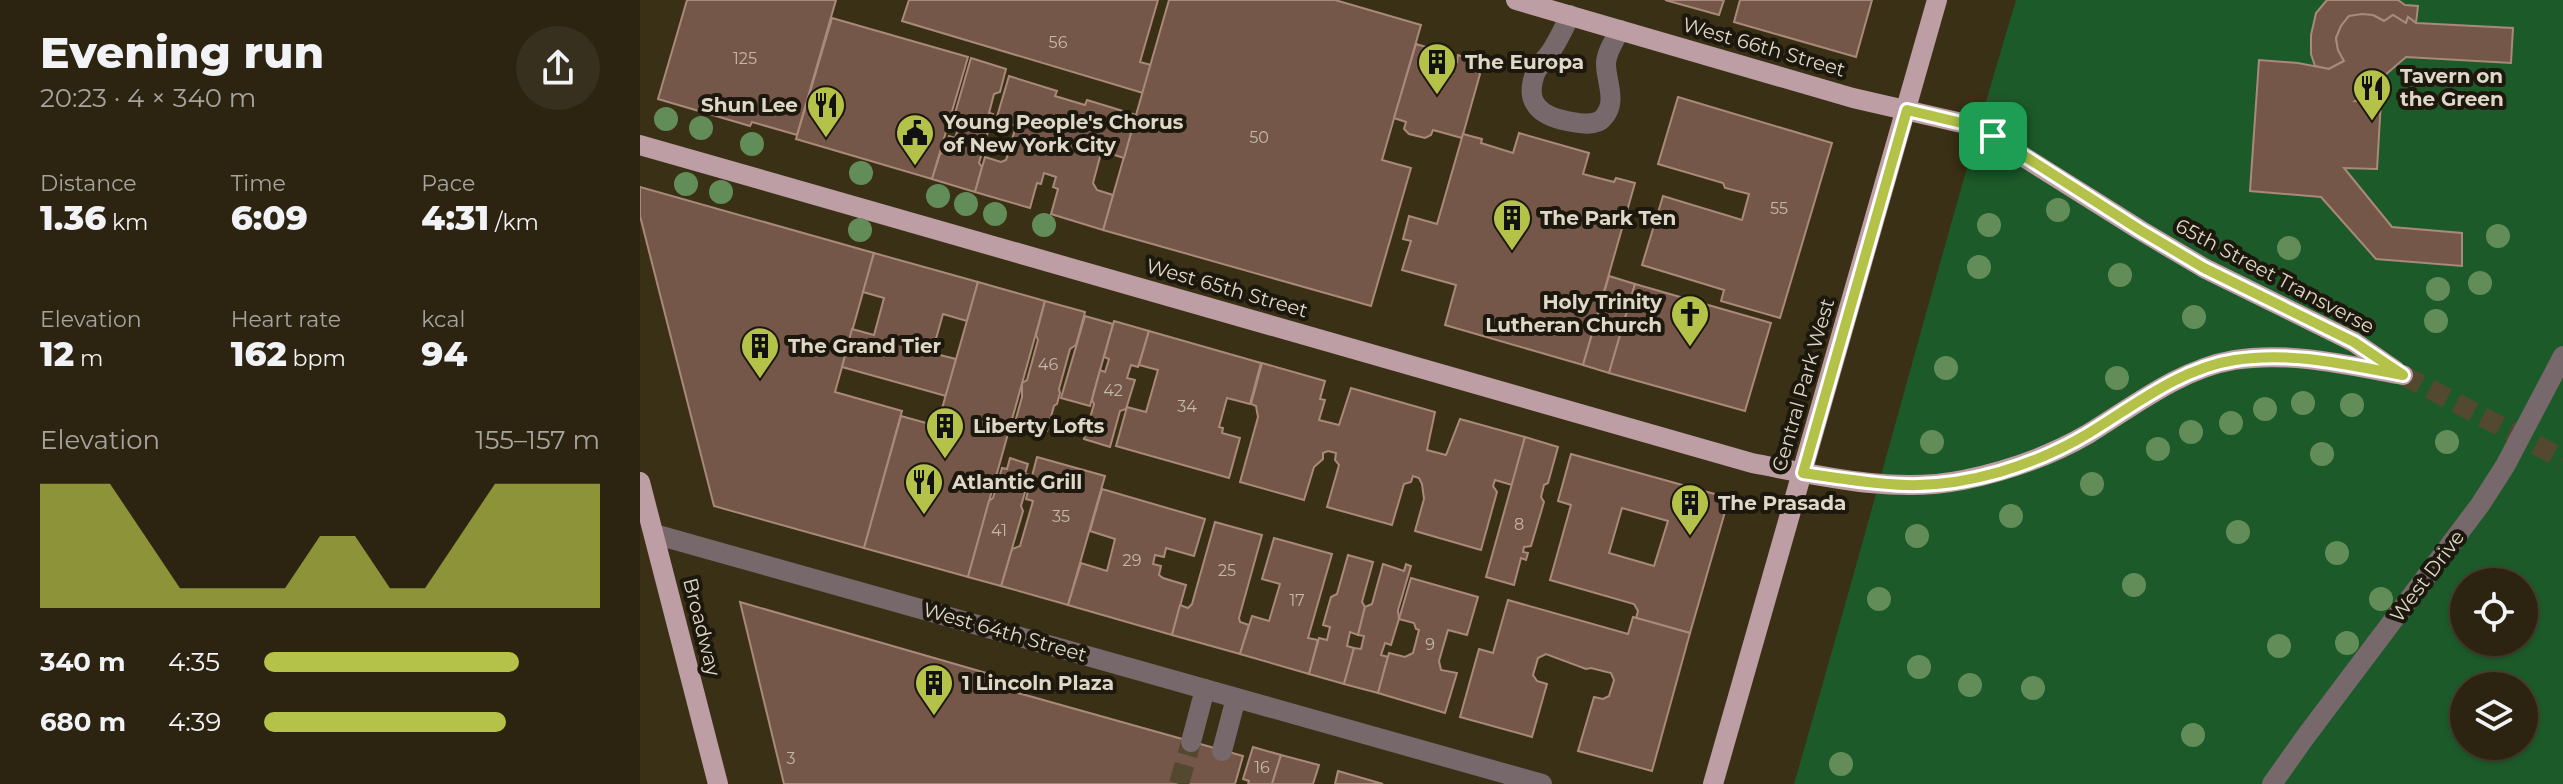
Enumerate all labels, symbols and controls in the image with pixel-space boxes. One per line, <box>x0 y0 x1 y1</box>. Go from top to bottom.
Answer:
street label: West 66th Street <box>1680 12 1848 82</box>
text: Evening run <box>40 25 324 79</box>
button: share <box>516 26 600 110</box>
house number: 56 <box>1049 33 1068 52</box>
building icon: The Europa <box>1416 41 1458 96</box>
house number: 125 <box>733 49 757 68</box>
place label: The Europa <box>1465 50 1584 74</box>
place label: Tavern on the Green <box>2400 64 2504 111</box>
restaurant icon: Tavern on the Green <box>2351 67 2393 122</box>
text: 20:23 · 4 × 340 m <box>40 82 256 114</box>
restaurant icon: Shun Lee <box>805 84 847 139</box>
place label: Shun Lee <box>701 93 798 117</box>
pin <box>1959 102 2027 170</box>
place label: Young People's Chorus of New York City <box>942 110 1184 157</box>
public building icon: Young People's Chorus of New York City <box>894 112 936 167</box>
icon: arrive <box>1971 114 2015 158</box>
house number: 50 <box>1249 128 1269 147</box>
text: Distance <box>40 170 137 197</box>
text: Time <box>231 170 286 197</box>
text: Pace <box>421 170 475 197</box>
text: 1.36 <box>40 197 106 239</box>
text: 6:09 <box>231 197 308 239</box>
text: 4:31 <box>421 197 489 239</box>
building icon: The Park Ten <box>1491 197 1533 252</box>
house number: 55 <box>1770 199 1788 218</box>
place label: The Park Ten <box>1540 206 1676 230</box>
text: km <box>106 209 148 236</box>
text: /km <box>489 209 539 236</box>
street label: 65th Street Transverse <box>2171 213 2379 339</box>
street label: West 65th Street <box>1143 253 1311 323</box>
place label: Holy Trinity Lutheran Church <box>1485 290 1663 337</box>
church icon: Holy Trinity Lutheran Church <box>1669 293 1711 348</box>
street label: Central Park West <box>1767 296 1839 474</box>
text: Elevation <box>40 306 142 333</box>
text: Heart rate <box>231 306 341 333</box>
text: kcal <box>421 306 465 333</box>
building icon: The Grand Tier <box>739 325 781 380</box>
text: 12 <box>40 333 74 375</box>
text: 162 <box>231 333 287 375</box>
text: 94 <box>421 333 467 375</box>
place label: The Grand Tier <box>788 334 942 358</box>
text: m <box>74 345 103 372</box>
text: bpm <box>287 345 346 372</box>
house number: 46 <box>1038 355 1058 374</box>
house number: 42 <box>1103 381 1123 400</box>
house number: 34 <box>1177 397 1197 416</box>
building icon: Liberty Lofts <box>924 405 966 460</box>
place label: Liberty Lofts <box>973 414 1105 438</box>
text: Elevation <box>40 424 160 456</box>
text: 155–157 m <box>475 424 600 456</box>
restaurant icon: Atlantic Grill <box>903 461 945 516</box>
place label: Atlantic Grill <box>951 470 1082 494</box>
building icon: The Prasada <box>1669 482 1711 537</box>
place label: The Prasada <box>1718 491 1846 515</box>
house number: 35 <box>1052 507 1070 526</box>
house number: 8 <box>1514 515 1524 534</box>
house number: 41 <box>991 521 1007 540</box>
street label: West Drive <box>2385 525 2469 627</box>
house number: 29 <box>1123 551 1141 570</box>
house number: 25 <box>1218 561 1236 580</box>
map controls <box>2450 568 2538 760</box>
button: locate <box>2450 568 2538 656</box>
street label: Broadway <box>678 576 726 679</box>
house number: 17 <box>1289 591 1305 610</box>
street label: West 64th Street <box>920 597 1090 667</box>
house number: 9 <box>1425 635 1435 654</box>
text: 340 m <box>40 646 126 678</box>
text: 4:35 <box>168 646 220 678</box>
building icon: 1 Lincoln Plaza <box>913 662 955 717</box>
place label: 1 Lincoln Plaza <box>962 671 1114 695</box>
button: layers <box>2450 672 2538 760</box>
text: 680 m <box>40 706 126 738</box>
text: 4:39 <box>168 706 221 738</box>
house number: 3 <box>786 749 796 768</box>
house number: 16 <box>1254 758 1270 777</box>

